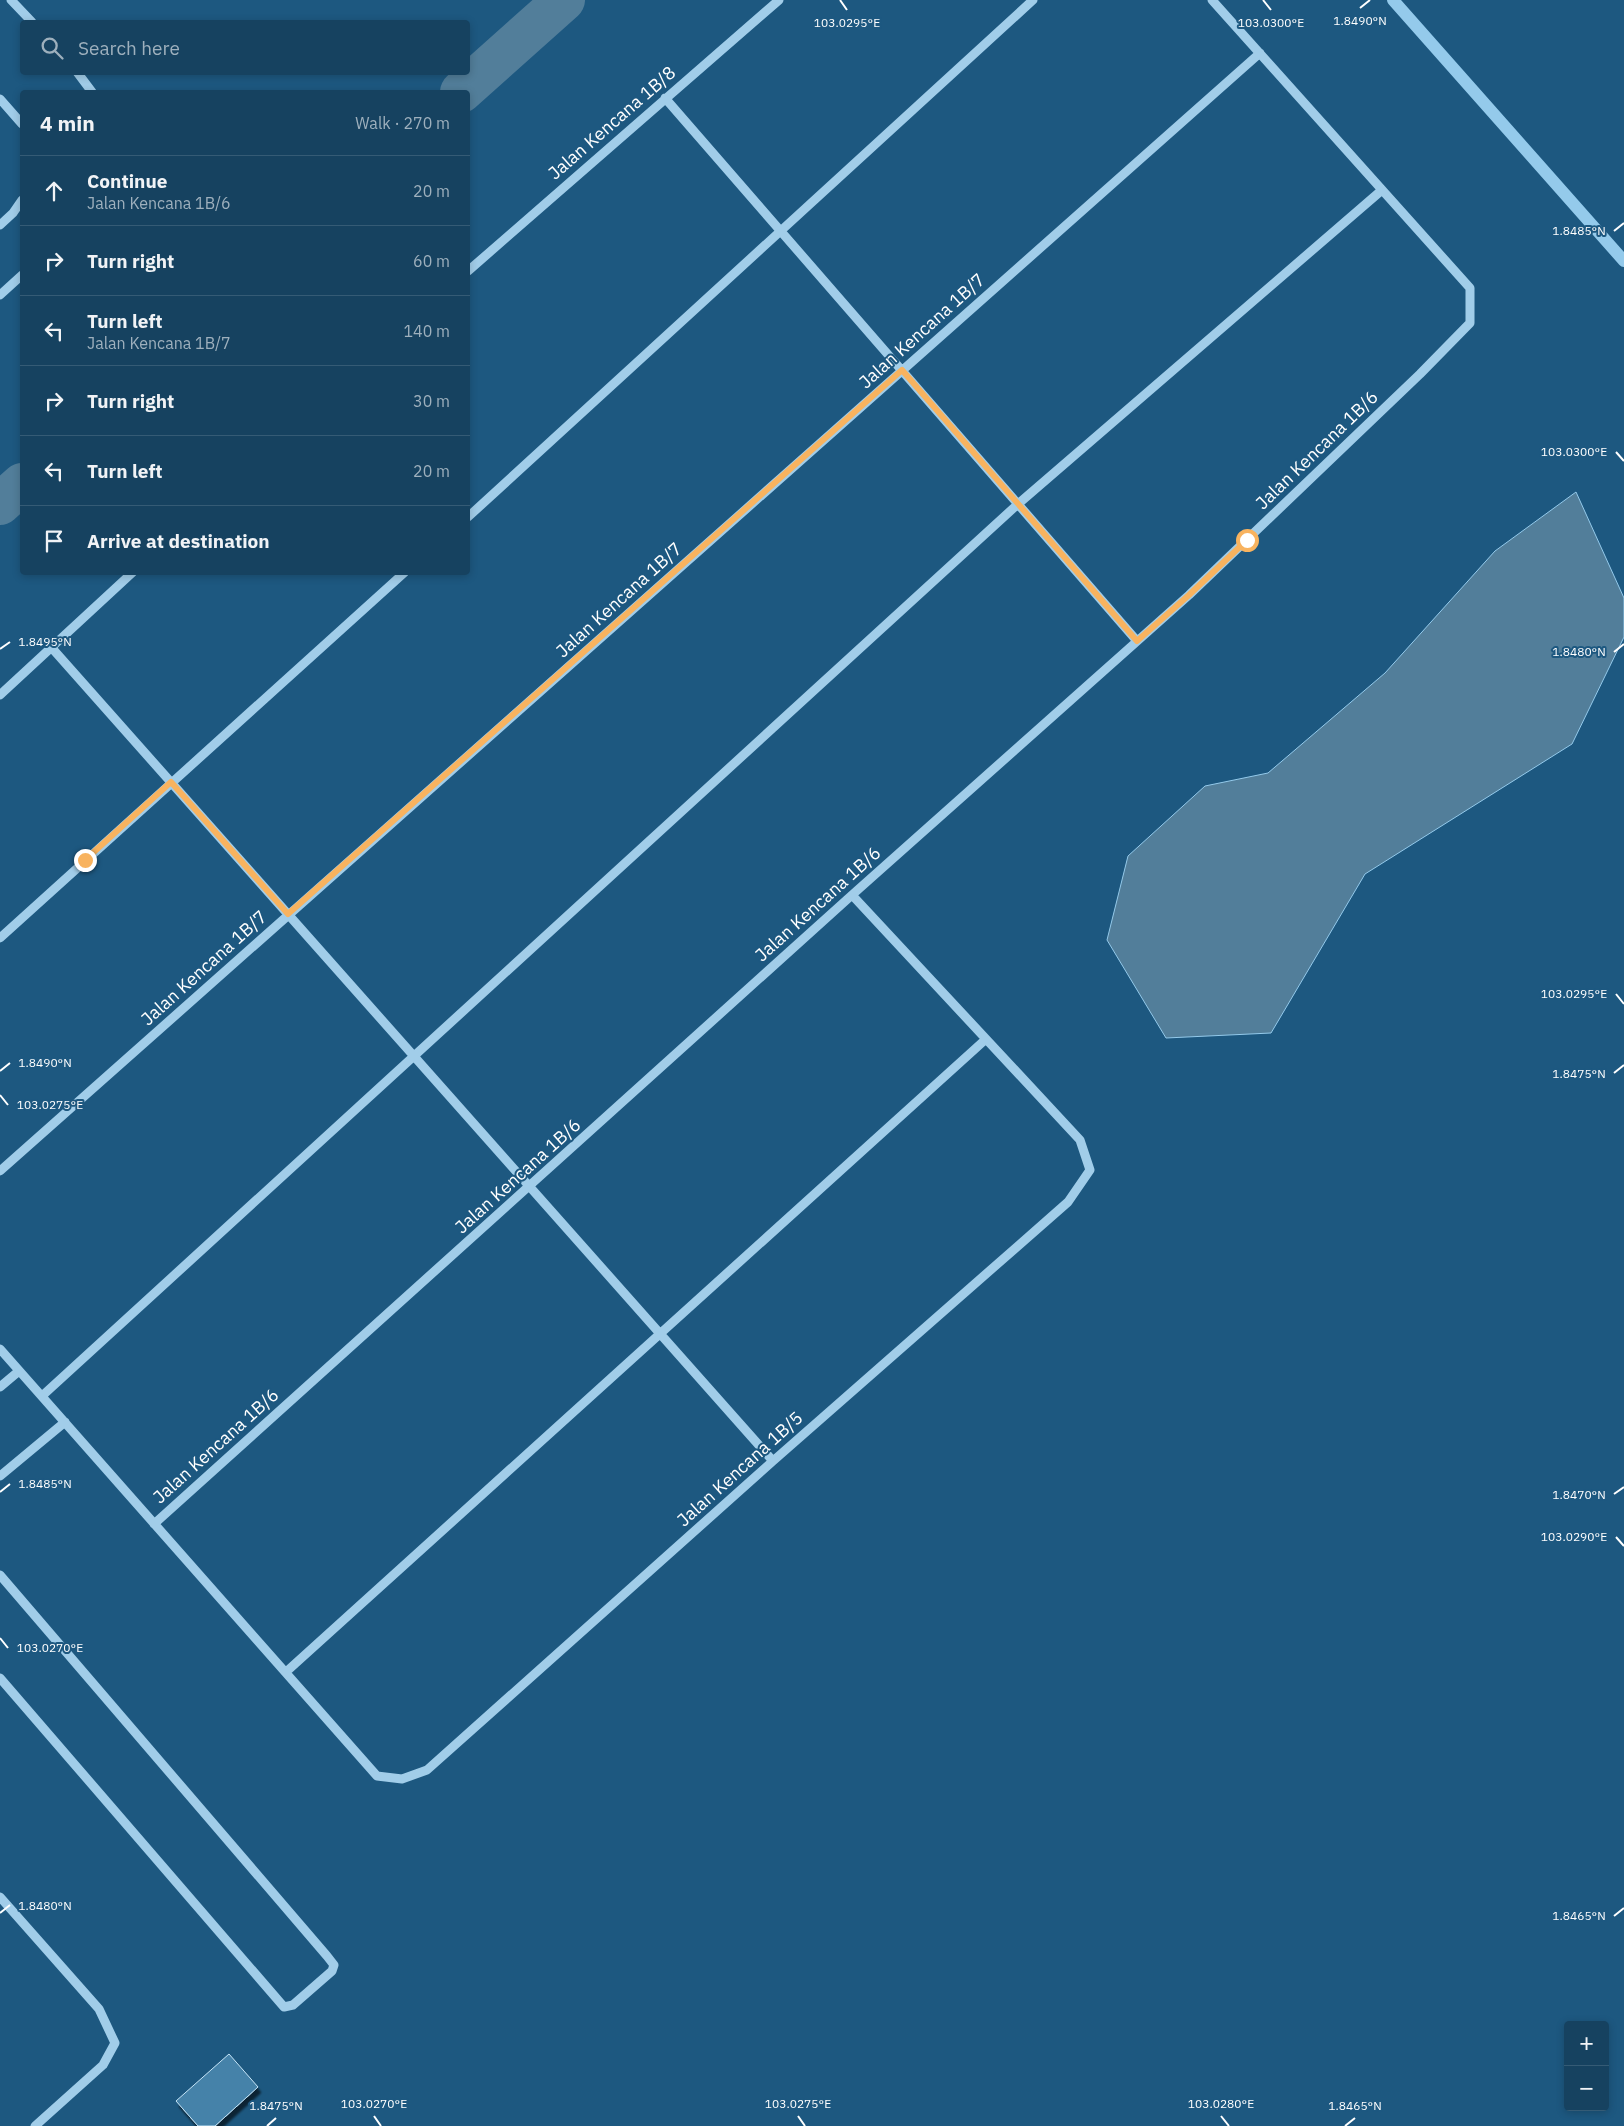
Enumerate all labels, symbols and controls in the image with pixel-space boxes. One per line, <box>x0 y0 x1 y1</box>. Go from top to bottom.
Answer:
text: 1.8490°N <box>1333 13 1387 28</box>
text: 103.0295°E <box>814 15 880 30</box>
text: 103.0300°E <box>1238 15 1304 30</box>
search box <box>20 20 470 75</box>
icon: search <box>38 34 66 62</box>
text: Search here <box>78 36 180 60</box>
street label: Jalan Kencana 1B/8 <box>543 61 680 184</box>
text: 4 min <box>40 109 95 137</box>
text: Walk · 270 m <box>355 113 450 133</box>
text: Continue <box>87 169 167 193</box>
icon: ahead <box>40 177 68 205</box>
text: 20 m <box>413 181 450 201</box>
text: Jalan Kencana 1B/6 <box>87 193 231 213</box>
text: 1.8485°N <box>1552 223 1606 238</box>
icon: right <box>40 247 68 275</box>
text: Turn right <box>87 249 174 273</box>
text: 60 m <box>413 251 450 271</box>
street label: Jalan Kencana 1B/7 <box>854 268 989 393</box>
text: Turn left <box>87 309 163 333</box>
icon: left <box>40 317 68 345</box>
text: 140 m <box>403 321 450 341</box>
text: Jalan Kencana 1B/7 <box>87 333 231 353</box>
street label: Jalan Kencana 1B/6 <box>1251 385 1383 514</box>
icon: right <box>40 387 68 415</box>
text: Turn right <box>87 389 174 413</box>
text: 30 m <box>413 391 450 411</box>
text: 103.0300°E <box>1541 444 1607 459</box>
icon: left <box>40 457 68 485</box>
text: Turn left <box>87 459 163 483</box>
text: 20 m <box>413 461 450 481</box>
icon: arrive <box>40 527 68 555</box>
text: Arrive at destination <box>87 529 270 553</box>
route start <box>1236 529 1259 552</box>
street label: Jalan Kencana 1B/7 <box>551 537 686 662</box>
text: 1.8495°N <box>18 634 72 649</box>
text: 1.8480°N <box>1552 644 1606 659</box>
street label: Jalan Kencana 1B/6 <box>750 841 885 966</box>
route end <box>74 849 97 872</box>
street label: Jalan Kencana 1B/7 <box>136 905 271 1030</box>
text: 103.0295°E <box>1541 986 1607 1001</box>
text: 1.8490°N <box>18 1055 72 1070</box>
text: 1.8475°N <box>1552 1066 1606 1081</box>
text: 103.0275°E <box>17 1097 83 1112</box>
street label: Jalan Kencana 1B/6 <box>450 1113 585 1238</box>
street label: Jalan Kencana 1B/6 <box>148 1383 283 1508</box>
street label: Jalan Kencana 1B/5 <box>672 1406 807 1531</box>
text: 1.8485°N <box>18 1476 72 1491</box>
text: 1.8470°N <box>1552 1487 1606 1502</box>
text: 103.0290°E <box>1541 1529 1607 1544</box>
text: 103.0270°E <box>17 1640 83 1655</box>
text: 1.8480°N <box>18 1898 72 1913</box>
text: 1.8465°N <box>1552 1908 1606 1923</box>
map controls <box>1564 2021 1609 2111</box>
button: + <box>1564 2021 1609 2066</box>
button: − <box>1564 2066 1609 2111</box>
text: 103.0270°E <box>341 2096 407 2111</box>
text: 103.0275°E <box>765 2096 831 2111</box>
text: 103.0280°E <box>1188 2096 1254 2111</box>
text: 1.8475°N <box>249 2098 303 2113</box>
text: 1.8465°N <box>1328 2098 1382 2113</box>

